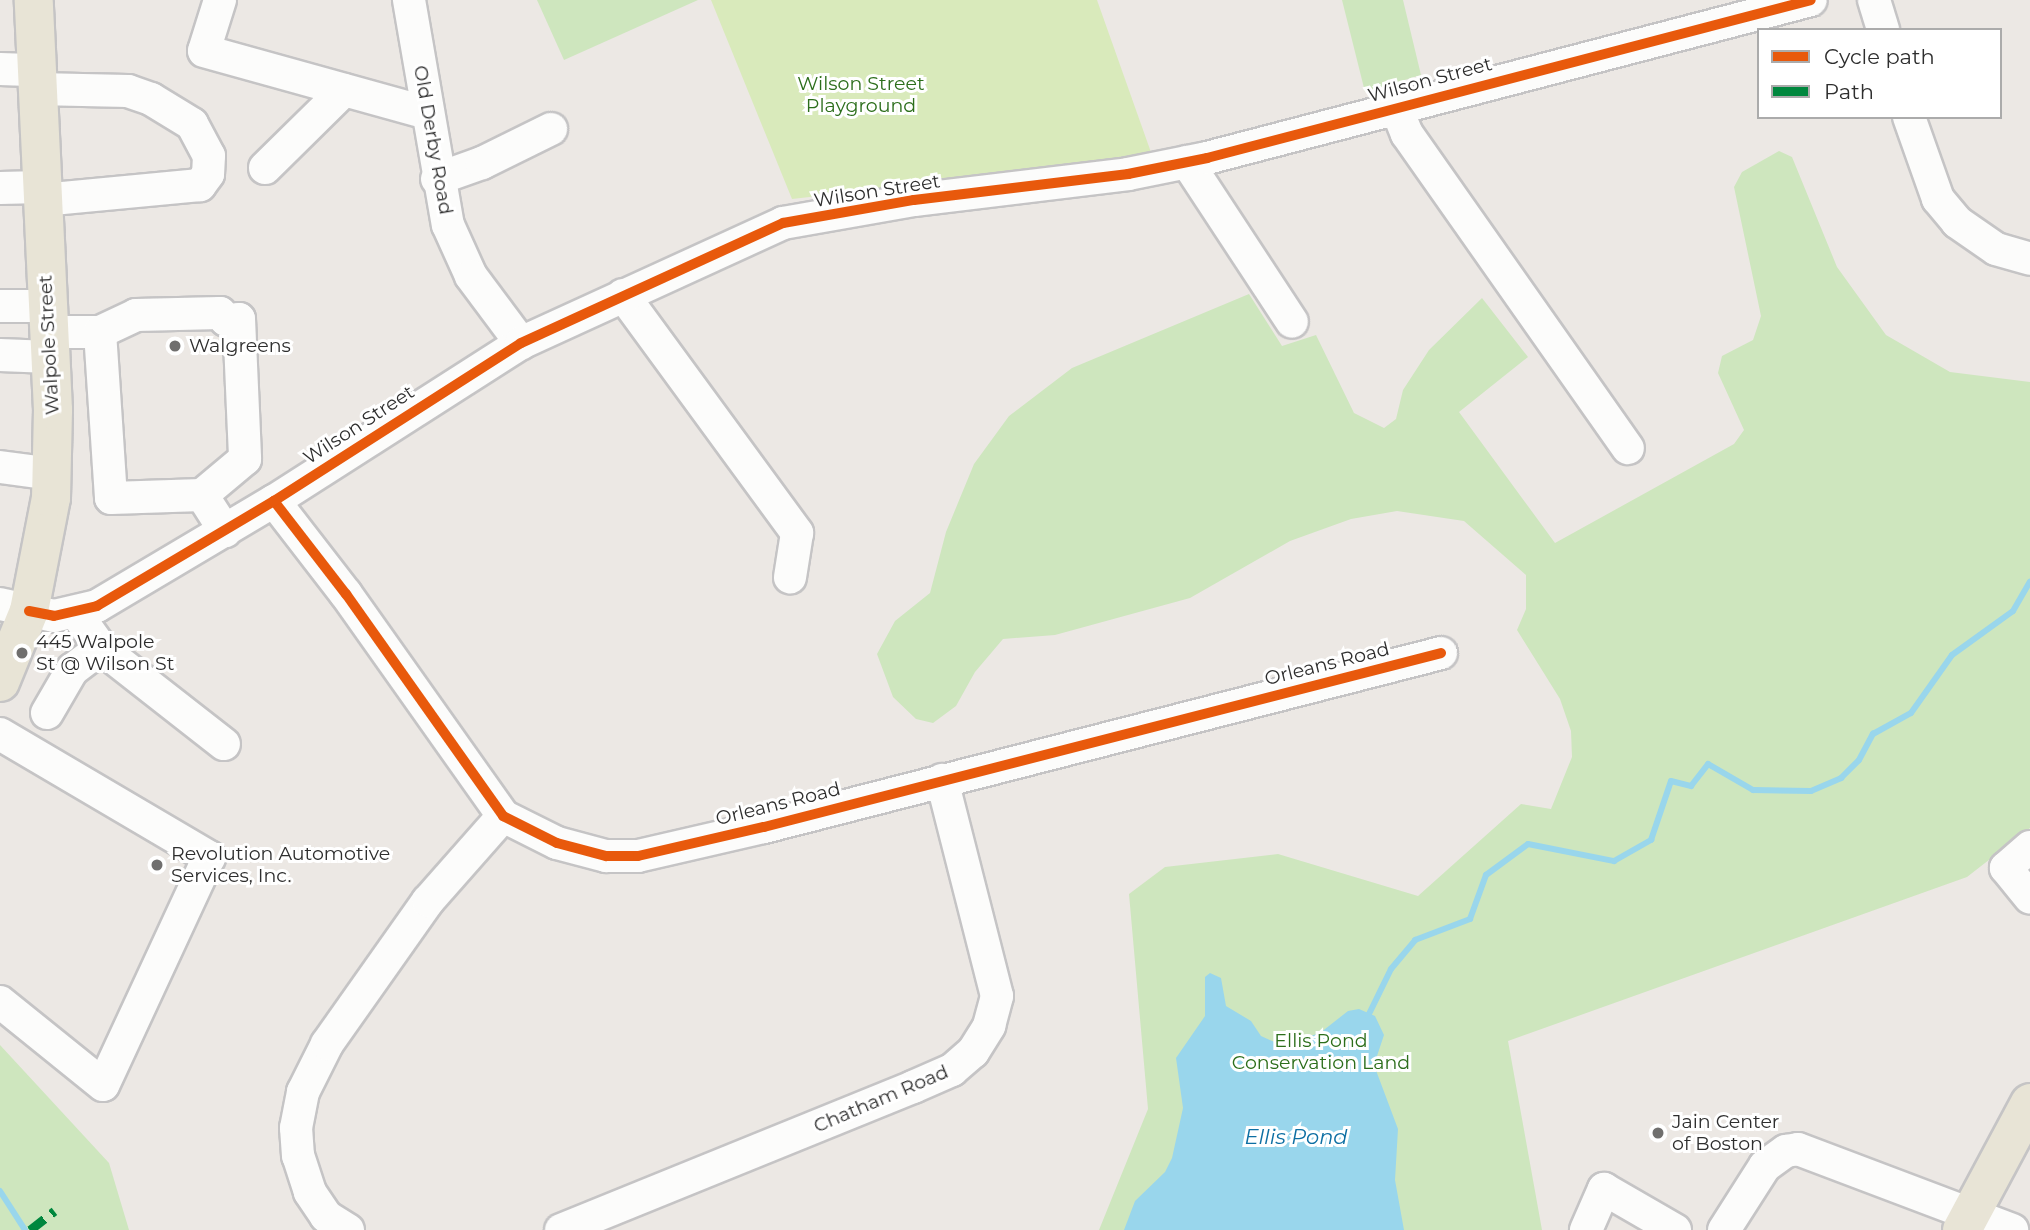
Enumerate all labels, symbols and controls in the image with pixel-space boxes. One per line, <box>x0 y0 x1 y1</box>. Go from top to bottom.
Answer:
legend <box>1757 28 2002 119</box>
text: Cycle path <box>1824 44 1935 69</box>
street label: Wilson Street <box>1365 52 1495 108</box>
street label: Old Derby Road <box>409 64 457 216</box>
park label: Wilson Street Playground <box>797 73 925 117</box>
text: Path <box>1824 79 1874 104</box>
street label: Wilson Street <box>812 170 942 212</box>
street label: Walpole Street <box>34 274 64 416</box>
place label: Walgreens <box>189 335 291 357</box>
marker: Walgreens <box>167 338 183 354</box>
street label: Wilson Street <box>299 381 419 469</box>
place label: 445 Walpole St @ Wilson St <box>36 631 174 675</box>
street label: Orleans Road <box>1262 637 1392 691</box>
marker: 445 Walpole St @ Wilson St <box>14 645 30 661</box>
street label: Orleans Road <box>713 777 843 831</box>
place label: Revolution Automotive Services, Inc. <box>171 843 390 887</box>
marker: Revolution Automotive Services, Inc. <box>149 857 165 873</box>
park label: Ellis Pond Conservation Land <box>1232 1030 1410 1074</box>
street label: Chatham Road <box>810 1060 952 1138</box>
place label: Jain Center of Boston <box>1672 1111 1779 1155</box>
water label: Ellis Pond <box>1244 1124 1348 1150</box>
marker: Jain Center of Boston <box>1650 1125 1666 1141</box>

